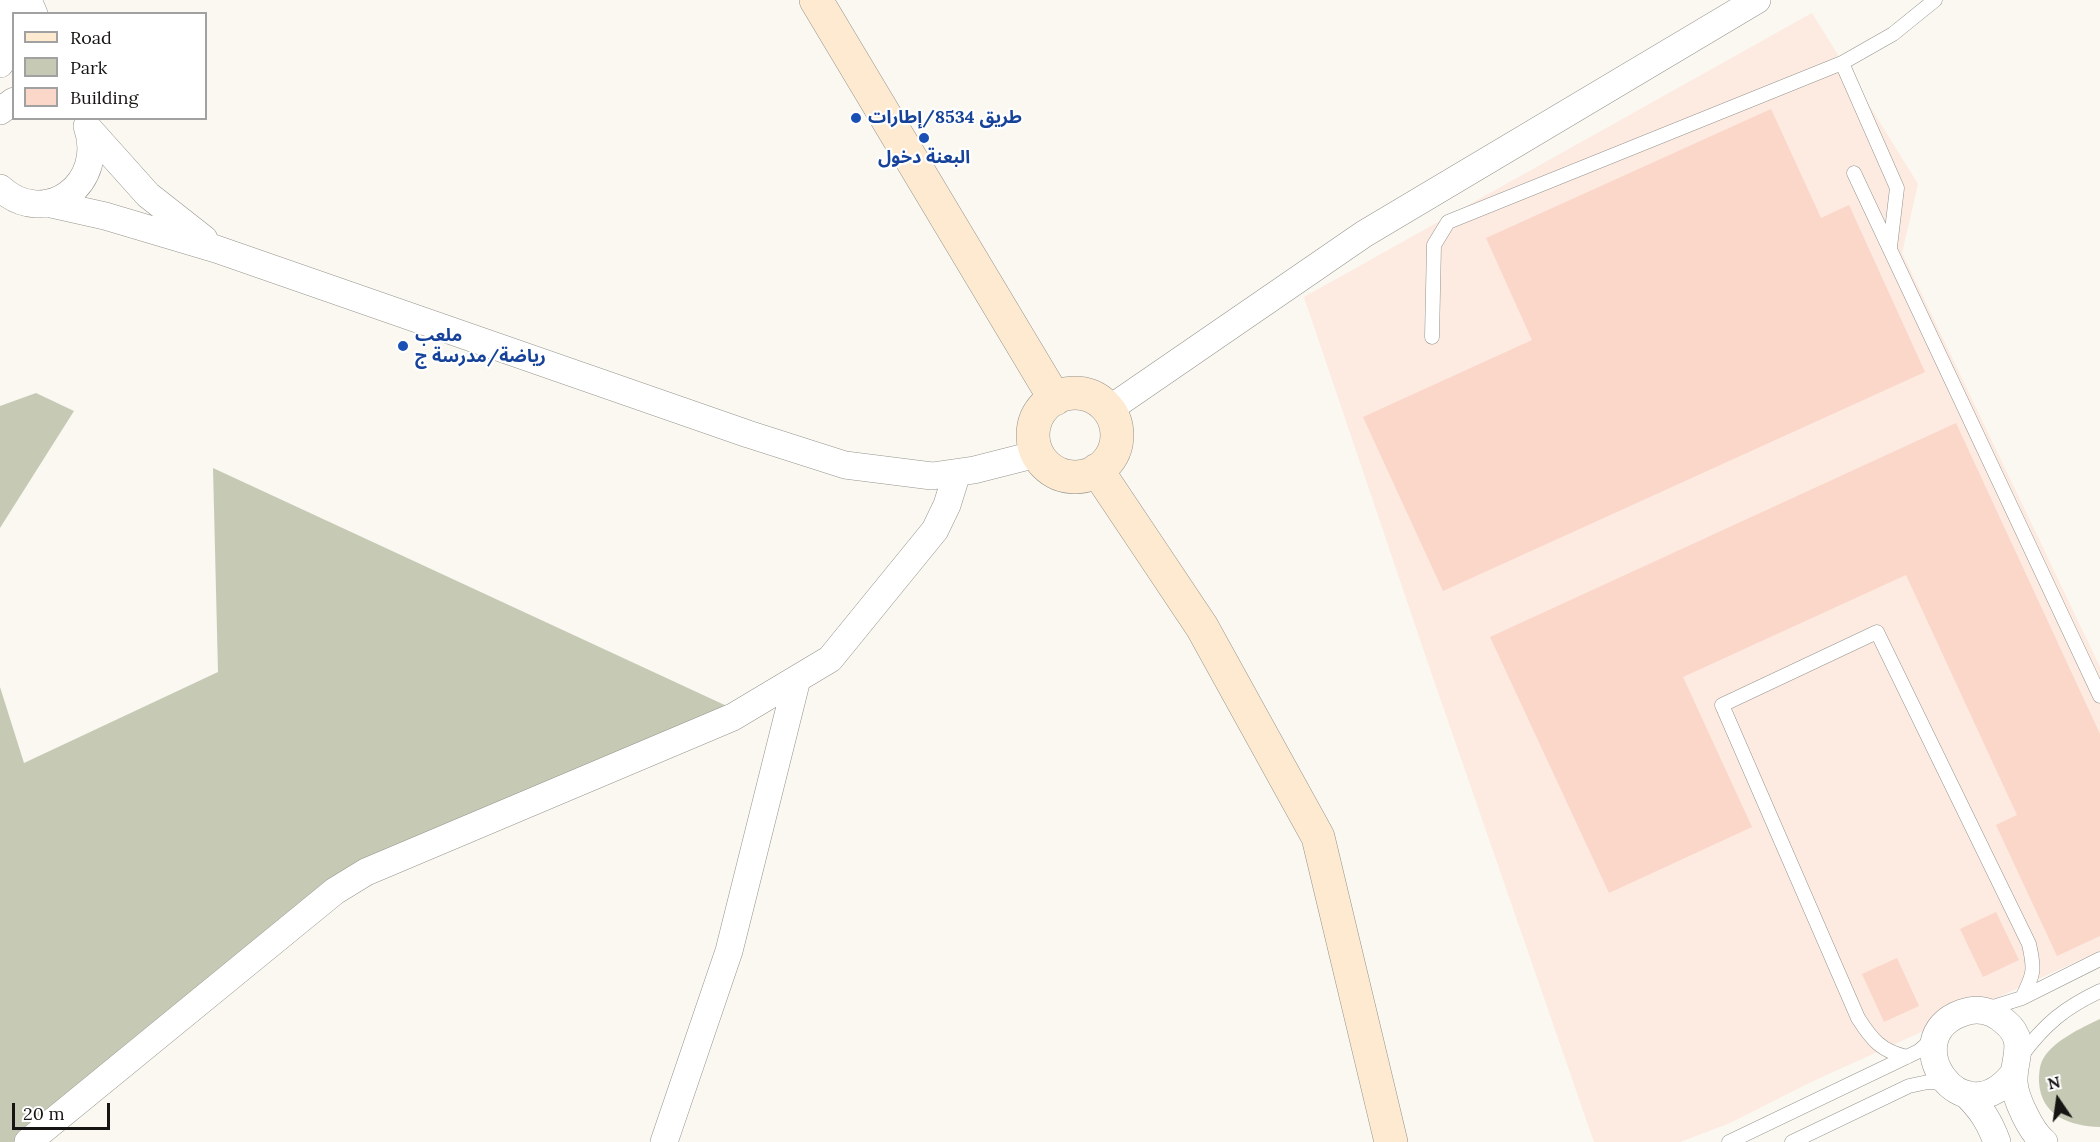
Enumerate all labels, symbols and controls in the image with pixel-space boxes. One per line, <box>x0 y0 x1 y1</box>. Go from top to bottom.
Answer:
legend <box>12 12 207 120</box>
text: Road <box>70 26 112 49</box>
text: Park <box>70 56 107 79</box>
text: Building <box>70 86 138 109</box>
place label: طريق 8534/إطارات <box>868 107 1022 129</box>
marker: طريق 8534/إطارات <box>849 111 863 125</box>
marker: البعنة دخول <box>917 131 931 145</box>
place label: البعنة دخول <box>878 147 970 169</box>
place label: ملعب رياضة/مدرسة ج <box>415 325 546 368</box>
marker: ملعب رياضة/مدرسة ج <box>396 339 410 353</box>
north arrow <box>2028 1070 2088 1130</box>
text: N <box>2046 1071 2062 1094</box>
scale bar <box>15 1091 112 1129</box>
text: 20 m <box>23 1102 65 1125</box>

